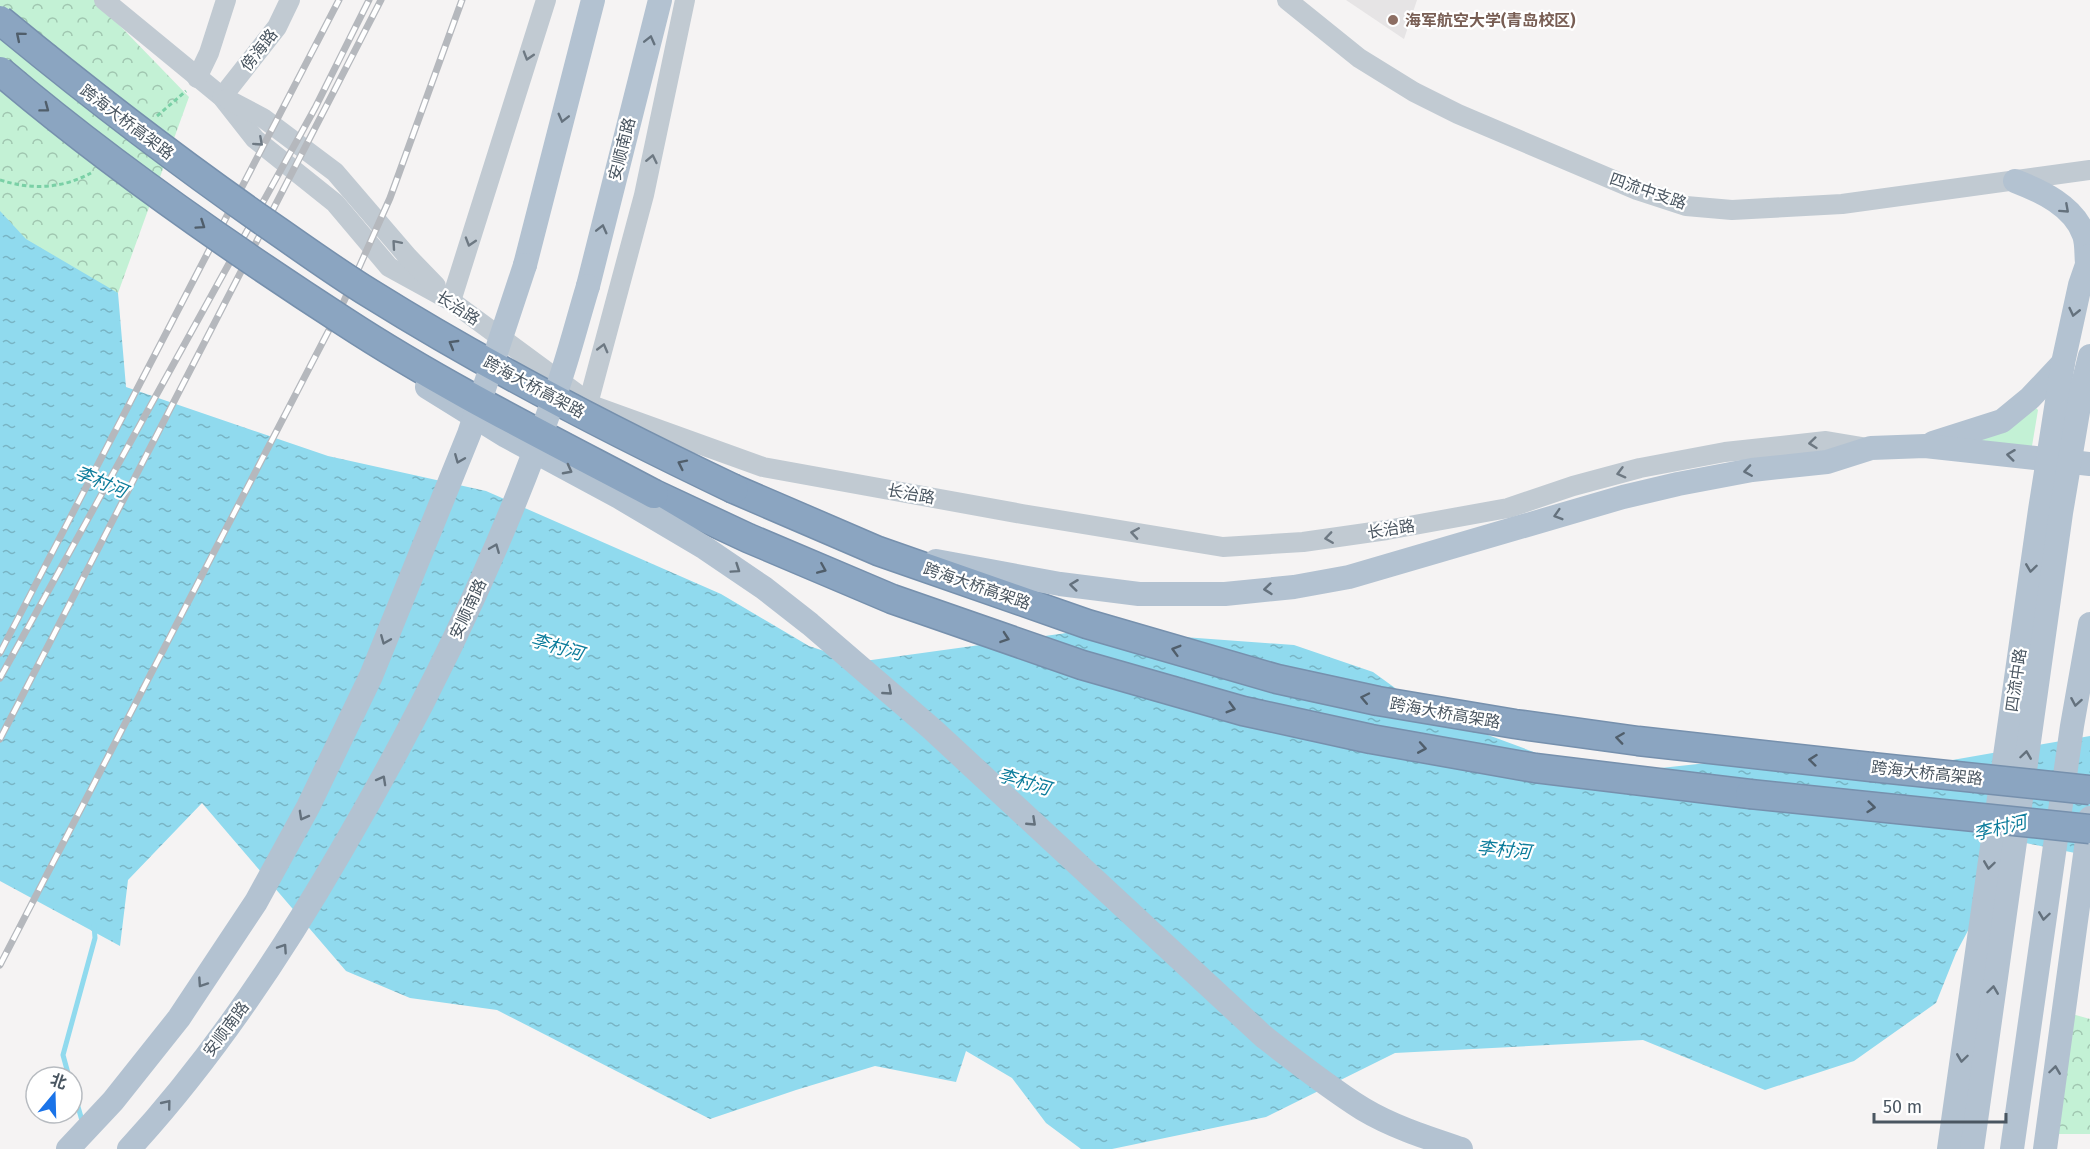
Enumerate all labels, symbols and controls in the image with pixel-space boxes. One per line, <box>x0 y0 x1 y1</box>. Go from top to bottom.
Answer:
place label: 海军航空大学(青岛校区) <box>1405 11 1575 30</box>
marker: 海军航空大学(青岛校区) <box>1386 13 1400 27</box>
street label: 傍海路 <box>237 25 281 75</box>
one-way arrow <box>16 33 27 44</box>
one-way arrow <box>642 35 655 45</box>
one-way arrow <box>523 50 535 61</box>
street label: 跨海大桥高架路 <box>77 81 177 163</box>
one-way arrow <box>38 101 49 112</box>
one-way arrow <box>558 112 570 122</box>
street label: 安顺南路 <box>605 116 639 182</box>
one-way arrow <box>253 135 263 146</box>
one-way arrow <box>645 154 658 164</box>
street label: 四流中支路 <box>1607 169 1689 213</box>
one-way arrow <box>2058 202 2069 213</box>
one-way arrow <box>194 218 205 229</box>
one-way arrow <box>595 224 608 234</box>
one-way arrow <box>464 236 477 247</box>
one-way arrow <box>392 240 403 251</box>
street label: 长治路 <box>433 287 483 329</box>
one-way arrow <box>2069 307 2082 317</box>
one-way arrow <box>449 339 460 351</box>
one-way arrow <box>596 343 609 353</box>
street label: 跨海大桥高架路 <box>480 352 588 422</box>
one-way arrow <box>1809 436 1818 448</box>
one-way arrow <box>2006 450 2016 462</box>
one-way arrow <box>454 453 466 464</box>
one-way arrow <box>677 460 688 472</box>
water label: 李村河 <box>72 461 133 504</box>
one-way arrow <box>562 463 572 474</box>
one-way arrow <box>1743 464 1752 476</box>
one-way arrow <box>1616 466 1627 478</box>
street label: 长治路 <box>886 480 936 508</box>
one-way arrow <box>1553 508 1564 520</box>
street label: 长治路 <box>1366 516 1416 542</box>
one-way arrow <box>1131 527 1140 539</box>
one-way arrow <box>1324 532 1333 544</box>
one-way arrow <box>488 544 500 555</box>
street label: 跨海大桥高架路 <box>921 559 1033 613</box>
one-way arrow <box>729 562 740 573</box>
one-way arrow <box>816 562 827 574</box>
one-way arrow <box>2026 563 2038 572</box>
street label: 安顺南路 <box>446 576 490 642</box>
one-way arrow <box>1069 580 1078 592</box>
one-way arrow <box>1263 582 1272 595</box>
water label: 李村河 <box>528 629 589 666</box>
one-way arrow <box>999 631 1010 644</box>
one-way arrow <box>380 634 393 645</box>
one-way arrow <box>1171 645 1182 657</box>
street label: 四流中路 <box>2002 647 2030 713</box>
one-way arrow <box>881 684 892 695</box>
one-way arrow <box>1360 692 1370 705</box>
street label: 跨海大桥高架路 <box>1388 694 1502 732</box>
one-way arrow <box>2070 697 2083 707</box>
one-way arrow <box>1226 700 1236 713</box>
one-way arrow <box>1615 733 1624 745</box>
one-way arrow <box>1417 741 1427 754</box>
one-way arrow <box>2020 751 2032 760</box>
one-way arrow <box>1809 755 1818 767</box>
street label: 跨海大桥高架路 <box>1870 758 1984 788</box>
water label: 李村河 <box>995 764 1056 801</box>
one-way arrow <box>375 776 386 786</box>
one-way arrow <box>1866 800 1875 812</box>
one-way arrow <box>299 810 310 821</box>
water label: 李村河 <box>1971 810 2032 845</box>
one-way arrow <box>1025 815 1036 826</box>
water label: 李村河 <box>1476 837 1535 864</box>
one-way arrow <box>1984 860 1996 869</box>
one-way arrow <box>2039 911 2051 920</box>
one-way arrow <box>276 944 287 955</box>
one-way arrow <box>198 976 209 987</box>
one-way arrow <box>1986 985 1998 994</box>
street label: 安顺南路 <box>199 998 253 1060</box>
one-way arrow <box>1956 1053 1968 1062</box>
north arrow <box>24 1065 84 1125</box>
one-way arrow <box>2048 1066 2060 1075</box>
text: 北 <box>48 1070 69 1093</box>
scale bar <box>1874 1086 2006 1124</box>
text: 50 m <box>1883 1096 1922 1118</box>
one-way arrow <box>160 1100 171 1111</box>

